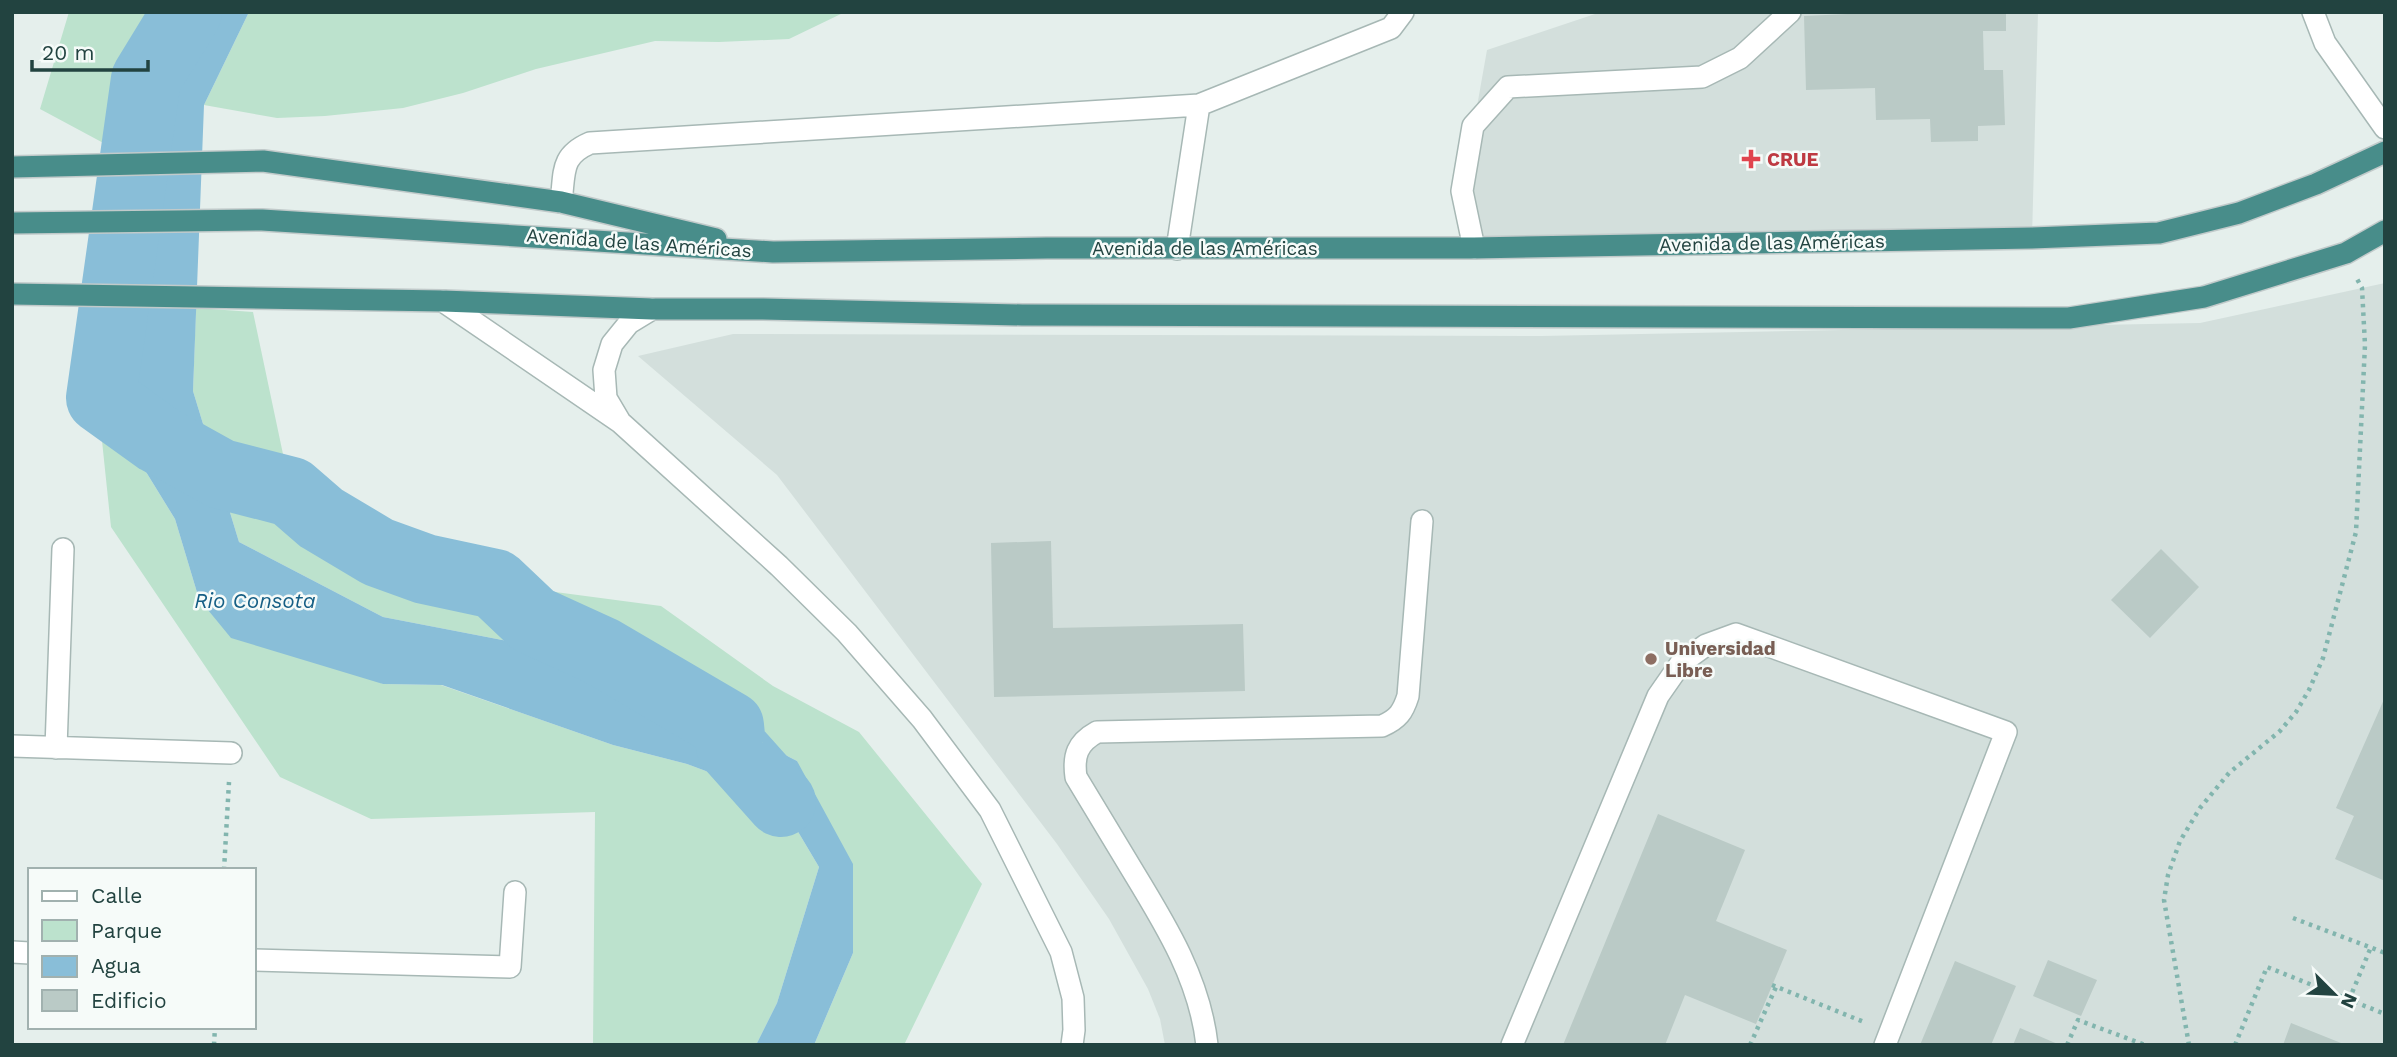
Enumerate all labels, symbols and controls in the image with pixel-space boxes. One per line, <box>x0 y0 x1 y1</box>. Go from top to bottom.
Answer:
scale bar <box>32 28 147 72</box>
text: 20 m <box>42 40 94 65</box>
place label: CRUE <box>1767 148 1819 171</box>
marker: CRUE <box>1741 149 1761 169</box>
street label: Avenida de las Américas <box>526 224 752 262</box>
street label: Avenida de las Américas <box>1659 230 1885 256</box>
street label: Avenida de las Américas <box>1092 237 1318 260</box>
water label: Rio Consota <box>194 588 316 613</box>
place label: Universidad Libre <box>1665 637 1776 682</box>
marker: Universidad Libre <box>1643 651 1659 667</box>
legend <box>28 868 256 1029</box>
text: Calle <box>91 883 142 908</box>
text: Parque <box>91 918 162 943</box>
text: Agua <box>91 953 141 978</box>
north arrow <box>2299 959 2369 1029</box>
text: Edificio <box>91 988 167 1013</box>
text: N <box>2336 990 2362 1012</box>

